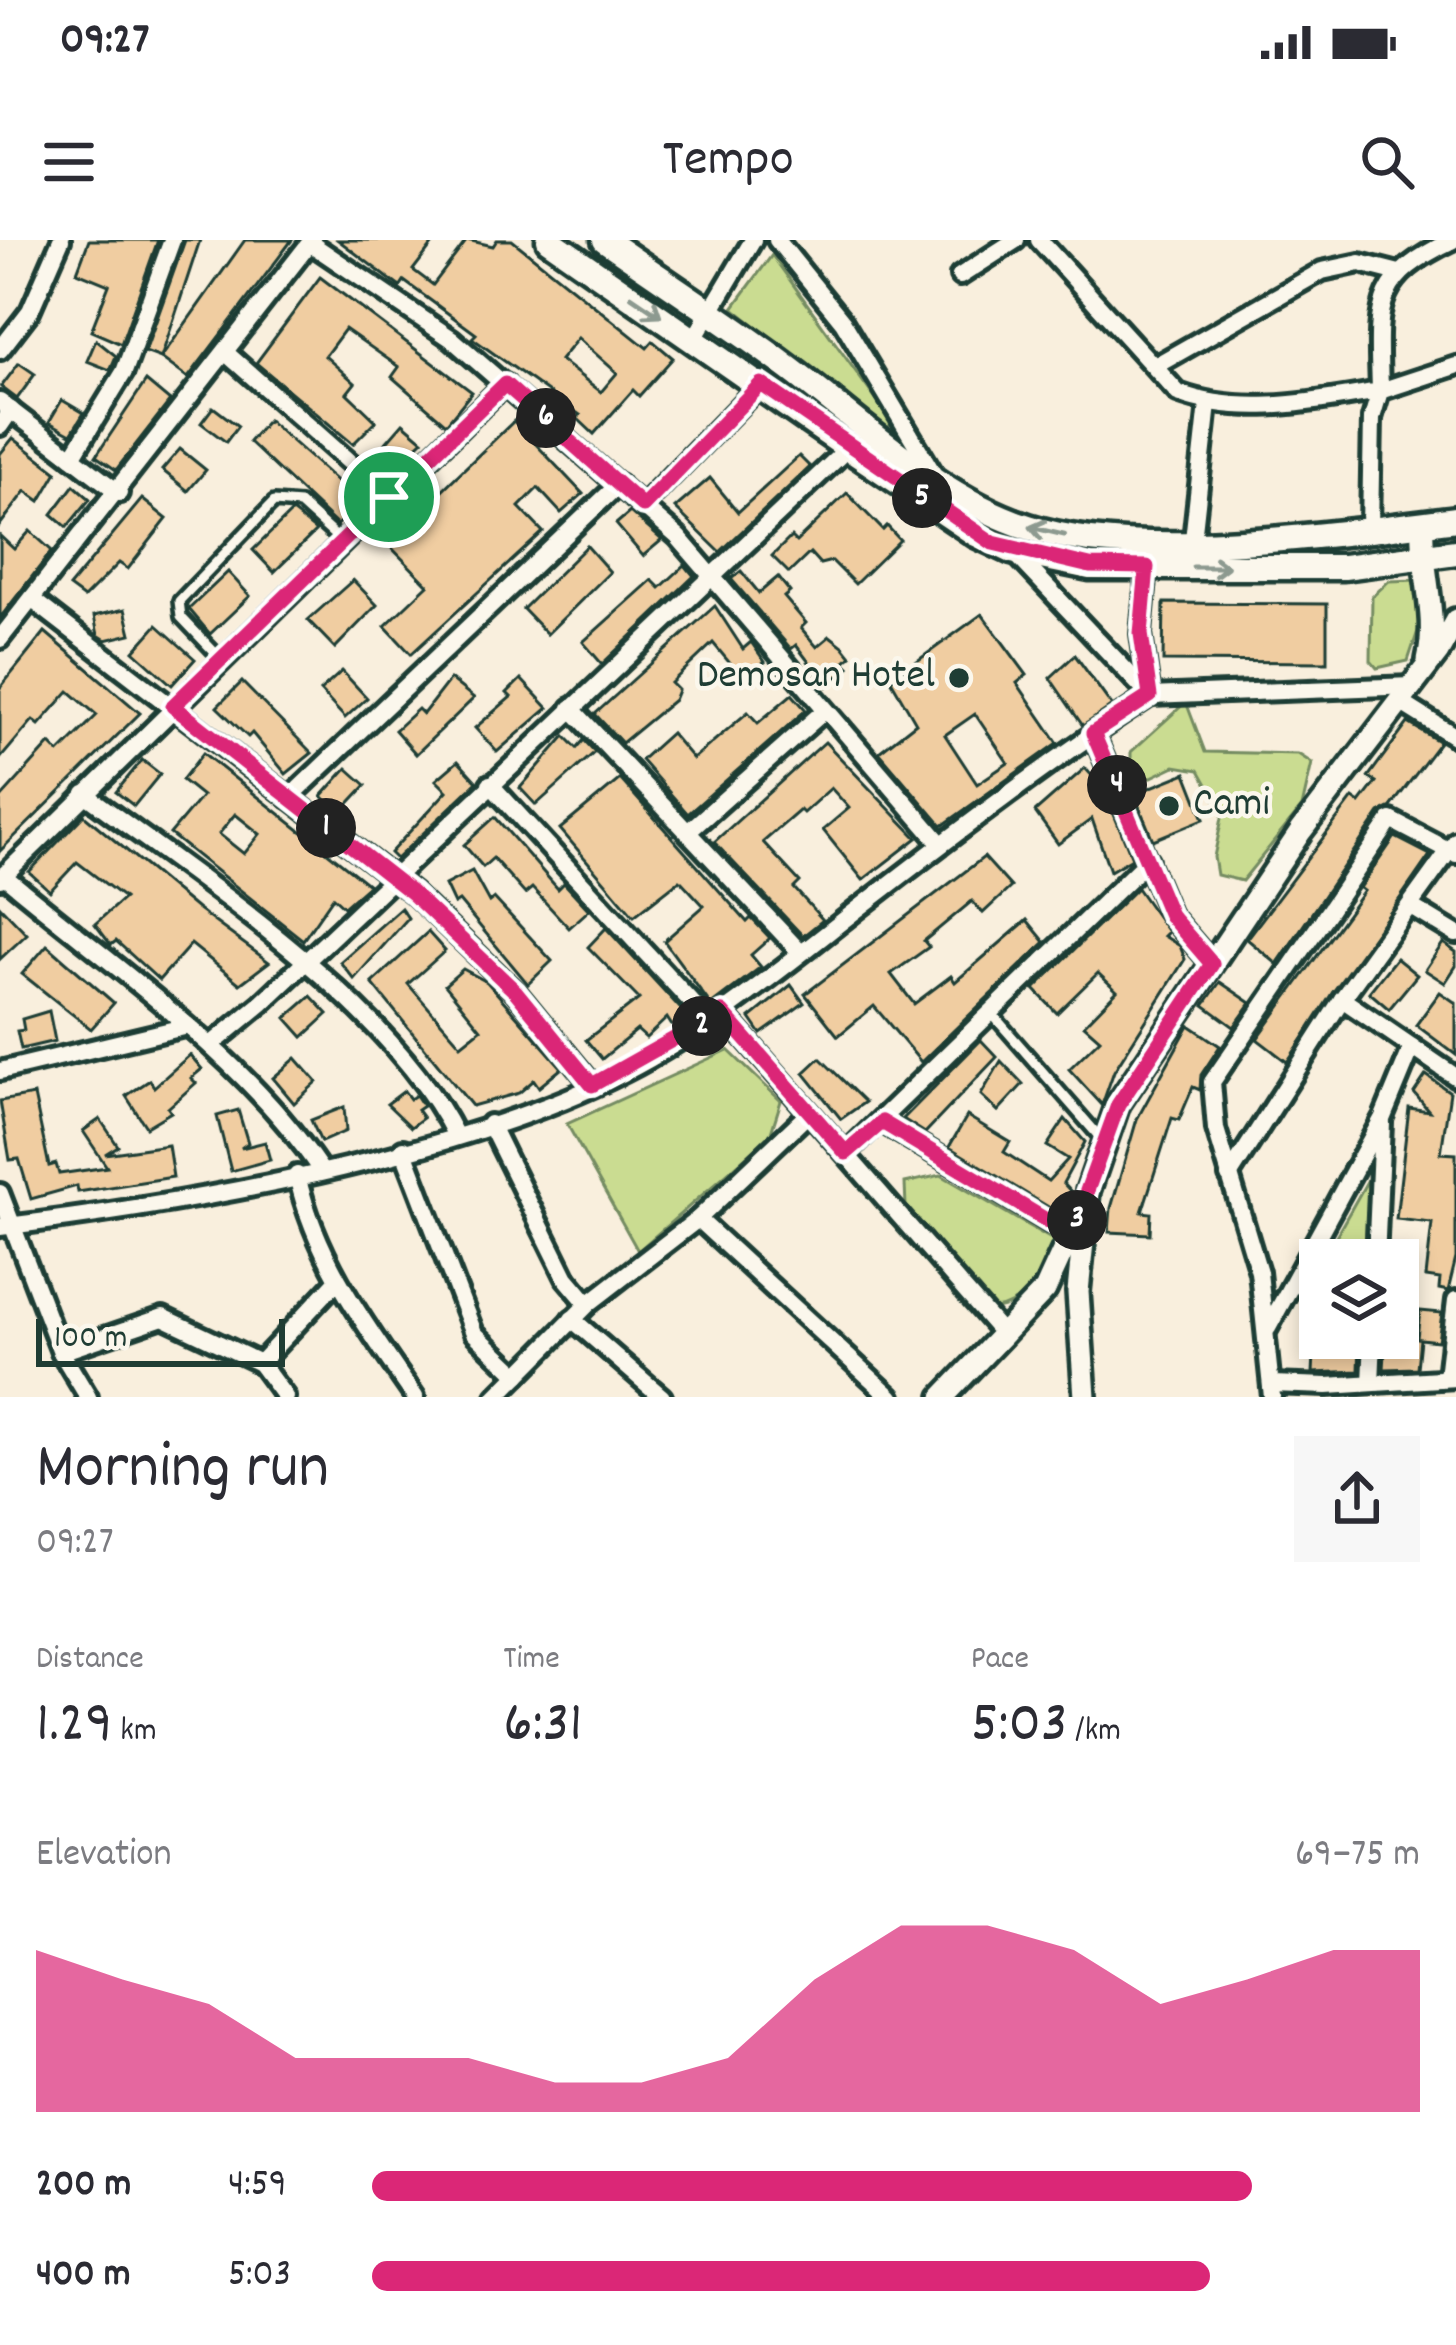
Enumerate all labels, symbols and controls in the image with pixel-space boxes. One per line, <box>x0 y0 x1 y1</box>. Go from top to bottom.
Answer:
text: 09:27 <box>60 10 150 74</box>
text: Tempo <box>662 124 794 201</box>
icon: menu <box>36 129 102 195</box>
icon: search <box>1354 129 1420 195</box>
one-way arrow <box>629 293 662 318</box>
pin: 6 <box>516 388 576 448</box>
text: 6 <box>538 394 554 441</box>
pin <box>338 446 440 548</box>
icon: arrive <box>356 464 422 530</box>
pin: 5 <box>892 468 952 528</box>
text: 5 <box>914 474 930 521</box>
one-way arrow <box>1029 518 1067 541</box>
one-way arrow <box>1191 556 1230 578</box>
place label: Demosan Hotel <box>697 648 935 708</box>
marker: Demosan Hotel <box>946 665 972 691</box>
pin: 4 <box>1087 755 1147 815</box>
text: 4 <box>1110 761 1124 808</box>
place label: Cami <box>1193 776 1270 836</box>
marker: Cami <box>1156 793 1182 819</box>
pin: 1 <box>296 798 356 858</box>
text: 1 <box>322 804 330 851</box>
pin: 2 <box>672 996 732 1056</box>
text: 2 <box>695 1002 709 1049</box>
pin: 3 <box>1047 1190 1107 1250</box>
text: 3 <box>1070 1196 1084 1243</box>
map controls <box>1299 1239 1419 1359</box>
button: layers <box>1299 1239 1419 1359</box>
scale bar <box>36 1313 285 1366</box>
text: 100 m <box>54 1316 127 1363</box>
text: Morning run <box>36 1425 329 1519</box>
button: share <box>1294 1436 1420 1562</box>
text: 09:27 <box>36 1517 114 1572</box>
text: Distance <box>36 1637 144 1684</box>
text: Time <box>503 1637 560 1684</box>
text: Pace <box>971 1637 1029 1684</box>
text: 1.29 <box>36 1684 113 1770</box>
text: 6:31 <box>503 1684 582 1770</box>
text: 5:03 <box>971 1684 1068 1770</box>
text: km <box>113 1709 157 1756</box>
text: /km <box>1068 1709 1121 1756</box>
text: Elevation <box>36 1829 172 1884</box>
text: 69–75 m <box>1295 1829 1420 1884</box>
text: 200 m <box>36 2159 131 2214</box>
text: 4:59 <box>228 2159 287 2214</box>
text: 400 m <box>36 2249 130 2304</box>
text: 5:03 <box>228 2249 291 2304</box>

